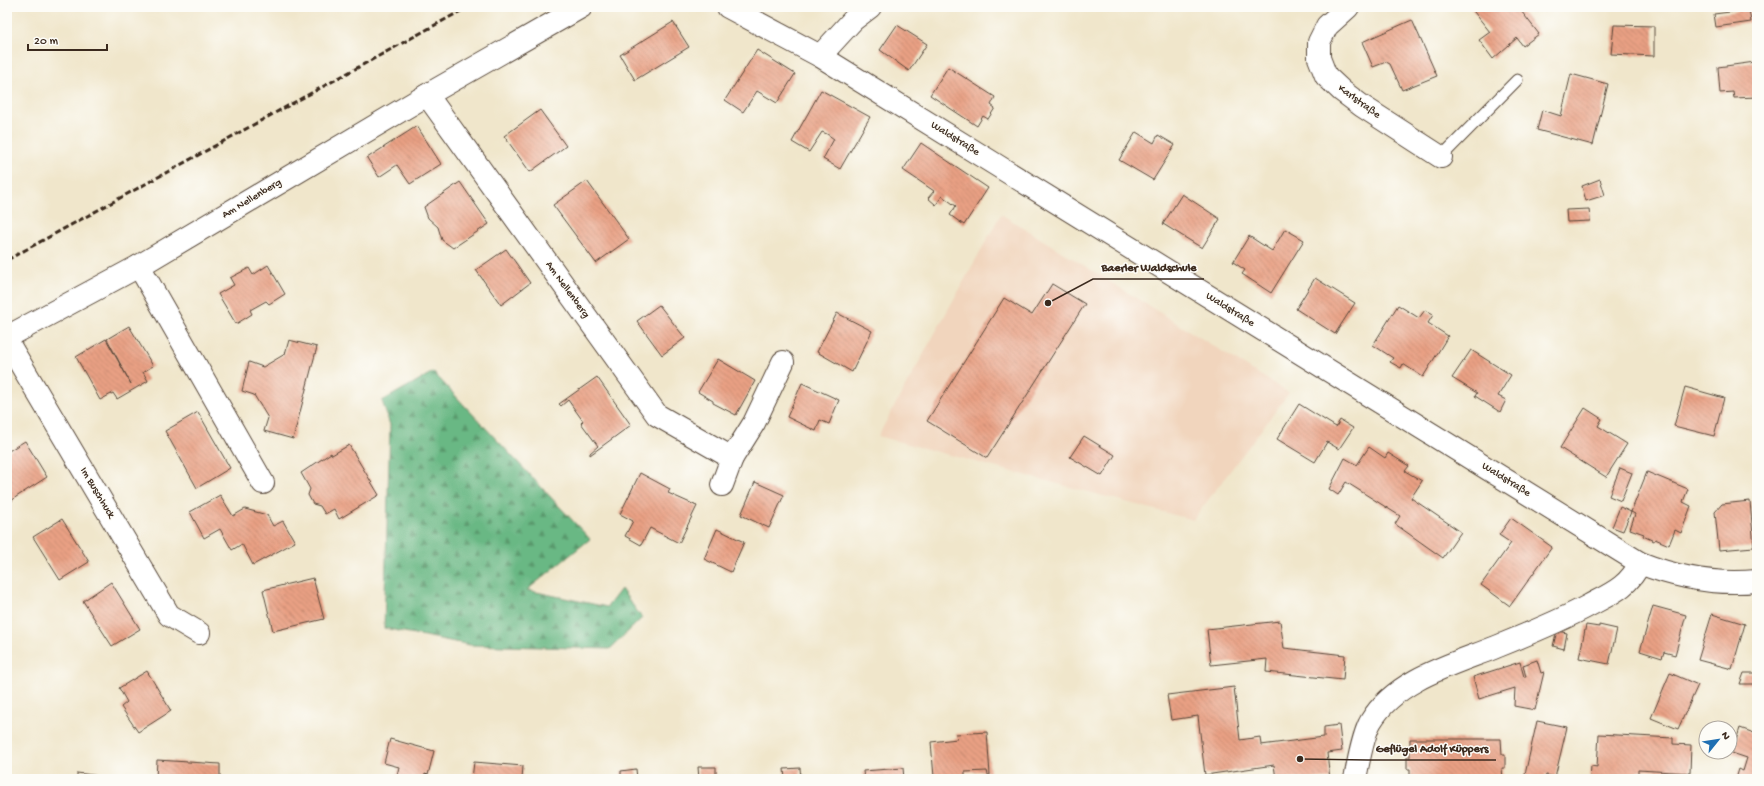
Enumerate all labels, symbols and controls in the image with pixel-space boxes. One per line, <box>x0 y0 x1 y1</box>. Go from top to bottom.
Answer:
scale bar <box>28 26 107 52</box>
text: 20 m <box>34 35 59 49</box>
street label: Karlstraße <box>1335 83 1383 122</box>
street label: Waldstraße <box>928 119 982 159</box>
street label: Am Nellenberg <box>220 177 284 221</box>
callout: Baerler Waldschule <box>1093 255 1204 279</box>
street label: Am Nellenberg <box>542 259 592 321</box>
text: Baerler Waldschule <box>1100 262 1197 276</box>
street label: Waldstraße <box>1203 290 1257 330</box>
street label: Waldstraße <box>1479 460 1533 500</box>
street label: Im Buschhuck <box>77 465 117 522</box>
north arrow <box>1698 720 1738 760</box>
text: N <box>1718 730 1732 742</box>
callout: Geflügel Adolf Küppers <box>1368 736 1496 760</box>
text: Geflügel Adolf Küppers <box>1376 743 1489 757</box>

